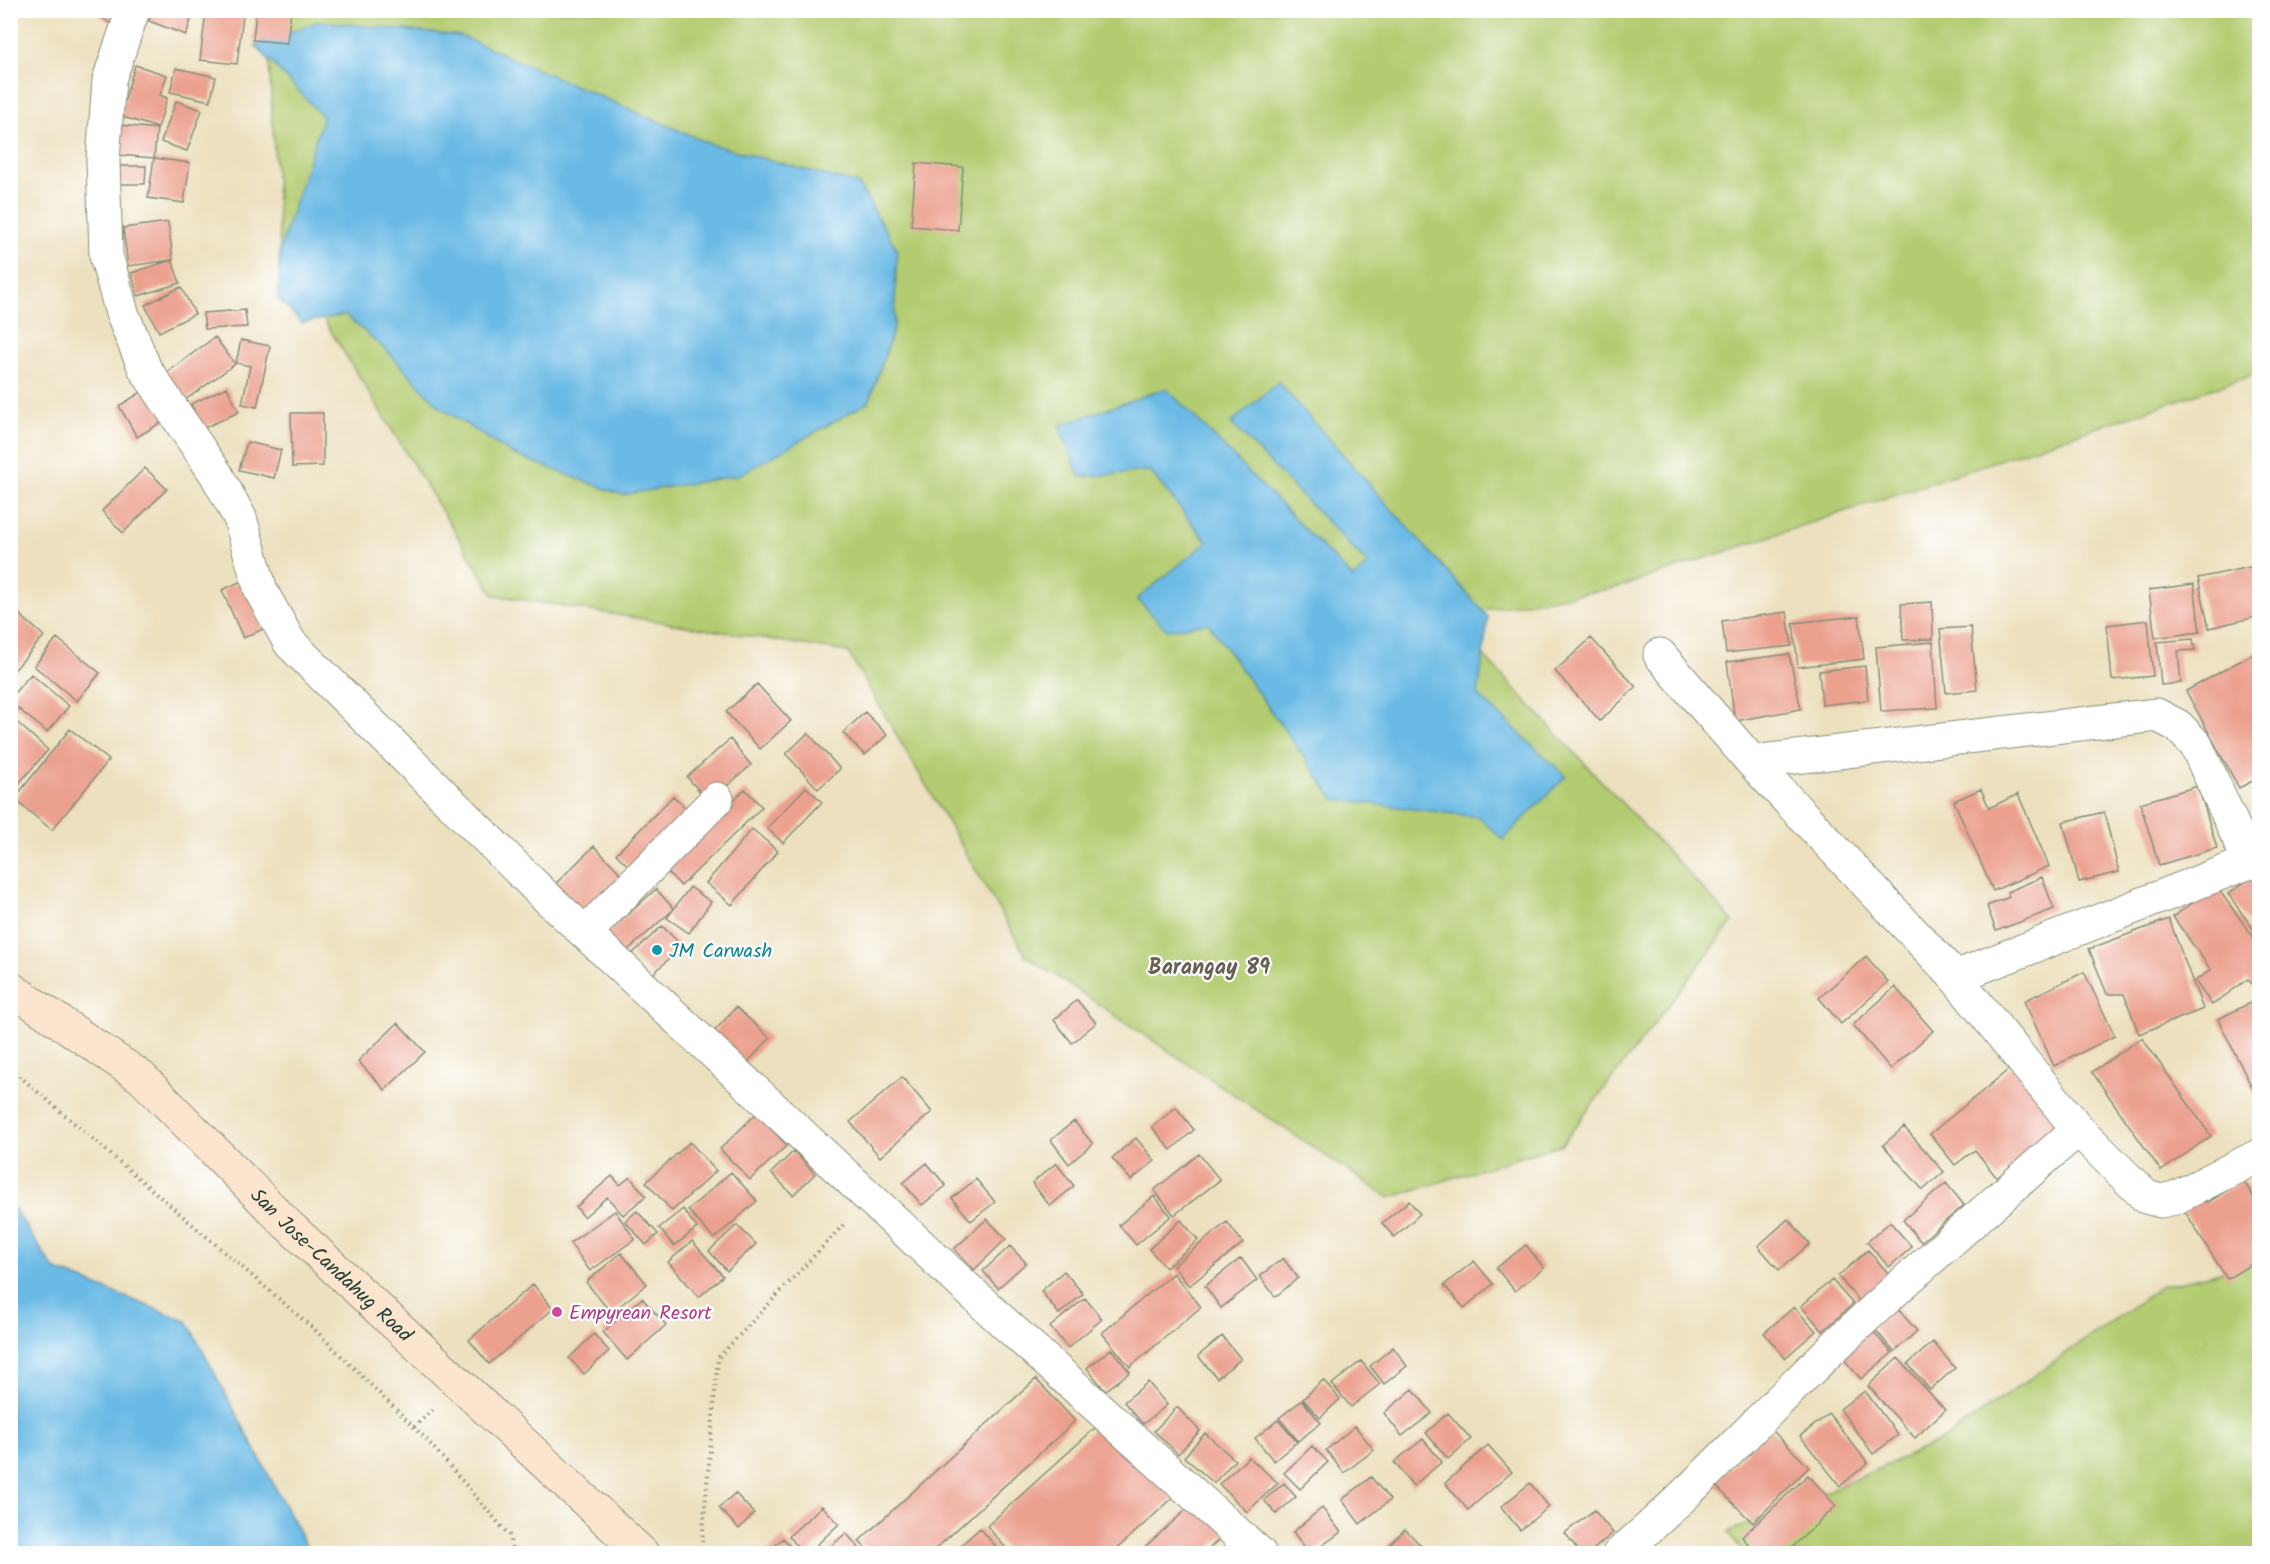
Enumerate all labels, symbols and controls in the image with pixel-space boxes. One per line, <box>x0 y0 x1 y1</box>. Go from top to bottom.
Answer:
place label: JM Carwash <box>669 936 772 968</box>
marker: JM Carwash <box>650 943 664 957</box>
district label: Barangay 89 <box>1148 951 1270 986</box>
street label: San Jose-Candahug Road <box>242 1181 420 1351</box>
place label: Empyrean Resort <box>569 1298 712 1330</box>
marker: Empyrean Resort <box>550 1305 564 1319</box>

